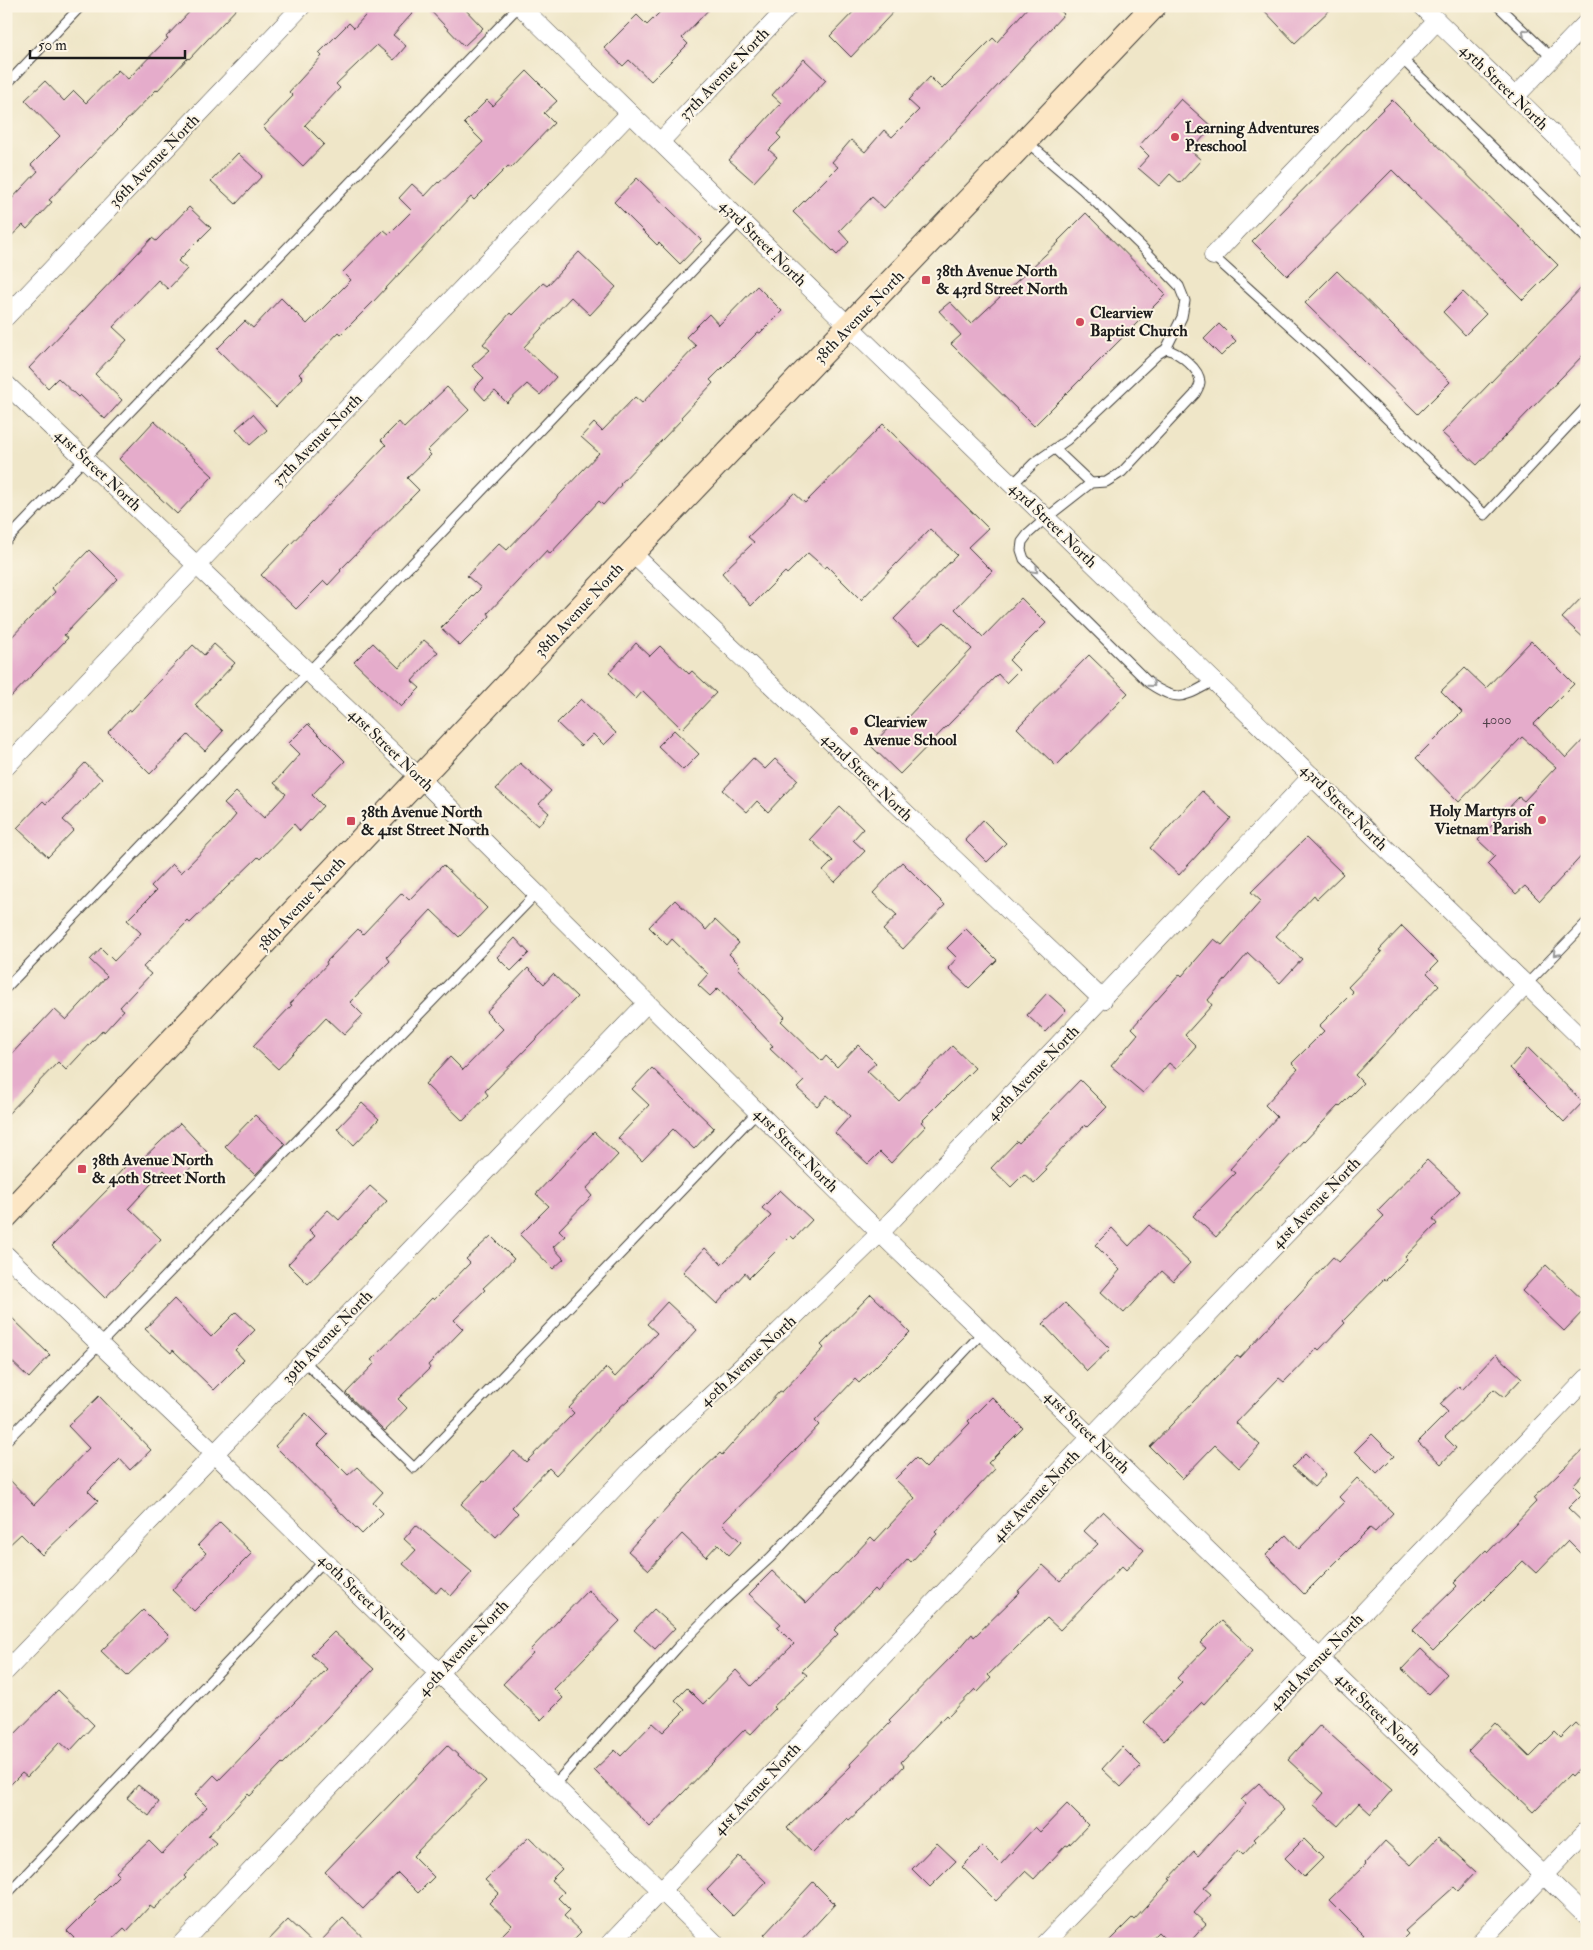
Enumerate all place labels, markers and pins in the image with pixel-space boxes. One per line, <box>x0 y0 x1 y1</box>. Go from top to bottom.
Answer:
place label: Learning Adventures Preschool <box>1185 118 1320 156</box>
marker: Learning Adventures Preschool <box>1169 131 1181 143</box>
place label: 38th Avenue North & 43rd Street North <box>936 261 1068 299</box>
marker: 38th Avenue North & 43rd Street North <box>920 274 932 286</box>
place label: Clearview Baptist Church <box>1090 303 1188 342</box>
marker: Clearview Baptist Church <box>1074 316 1086 328</box>
place label: Clearview Avenue School <box>863 712 958 750</box>
marker: Clearview Avenue School <box>848 725 860 737</box>
place label: Holy Martyrs of Vietnam Parish <box>1429 801 1535 839</box>
place label: 38th Avenue North & 41st Street North <box>361 802 490 840</box>
marker: Holy Martyrs of Vietnam Parish <box>1536 814 1548 826</box>
marker: 38th Avenue North & 41st Street North <box>345 815 357 827</box>
place label: 38th Avenue North & 40th Street North <box>92 1150 226 1188</box>
marker: 38th Avenue North & 40th Street North <box>76 1163 88 1175</box>

